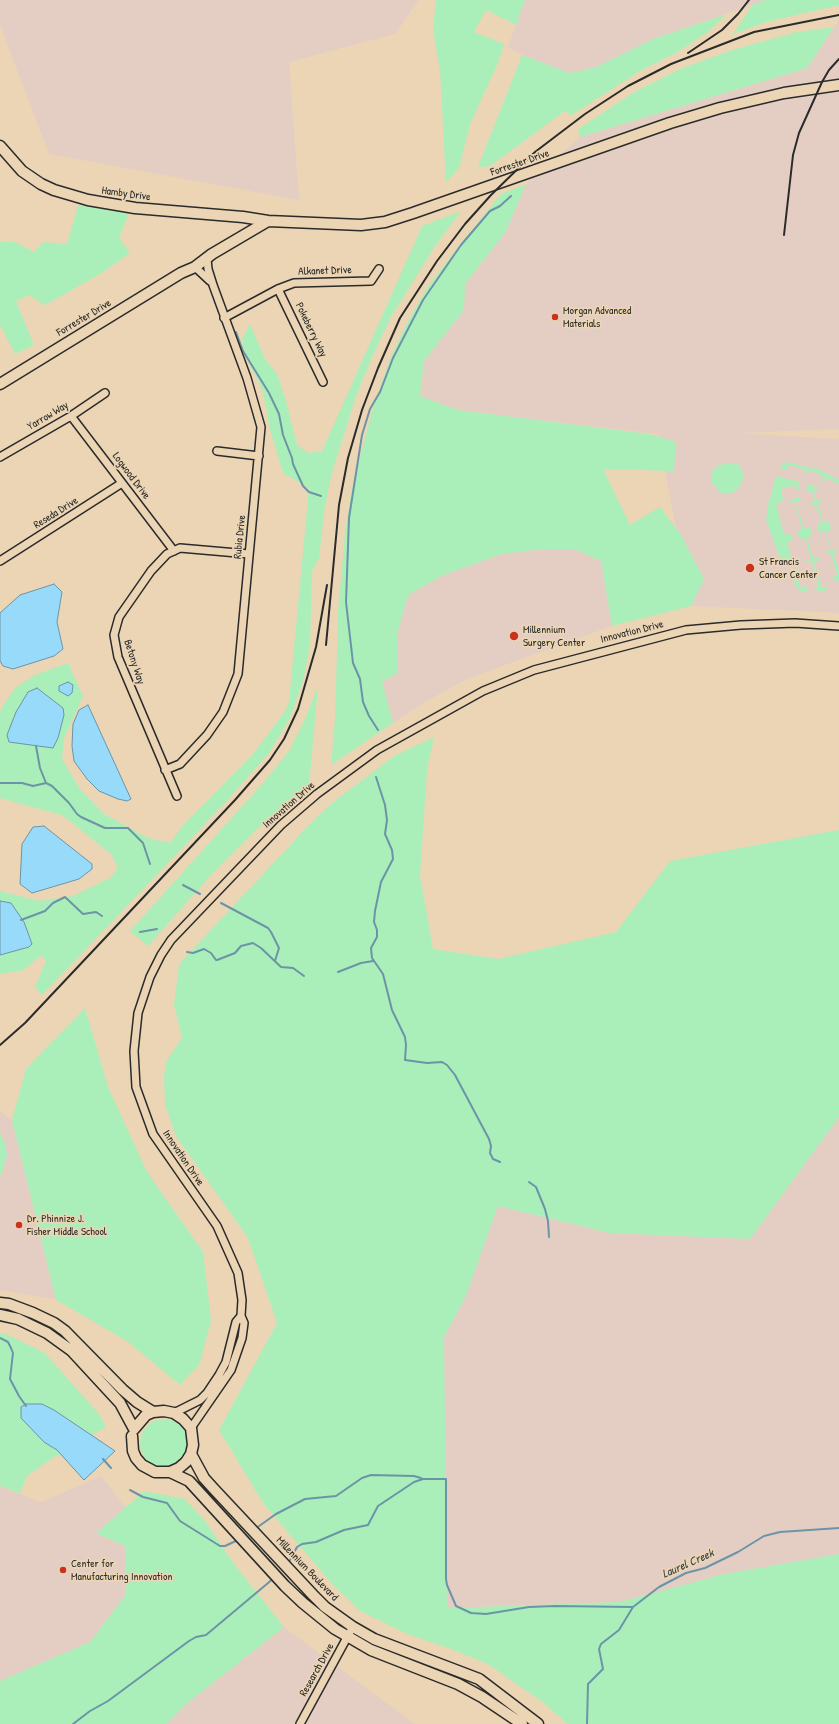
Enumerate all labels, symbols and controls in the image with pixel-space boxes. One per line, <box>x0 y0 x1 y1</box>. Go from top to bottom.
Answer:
street label: Forrester Drive <box>489 147 551 179</box>
street label: Hamby Drive <box>101 184 151 204</box>
street label: Alkanet Drive <box>298 263 352 279</box>
street label: Forrester Drive <box>54 297 114 339</box>
street label: Pokeberry Way <box>292 301 330 359</box>
place label: Morgan Advanced Materials <box>563 304 631 330</box>
marker: Morgan Advanced Materials <box>550 312 560 322</box>
street label: Yarrow Way <box>25 399 71 433</box>
street label: Logwood Drive <box>109 450 153 502</box>
street label: Reseda Drive <box>31 494 81 532</box>
street label: Rubia Drive <box>231 514 249 560</box>
place label: St Francis Cancer Center <box>759 555 817 581</box>
marker: St Francis Cancer Center <box>744 562 756 574</box>
street label: Innovation Drive <box>599 618 665 646</box>
place label: Millennium Surgery Center <box>523 623 585 649</box>
marker: Millennium Surgery Center <box>508 630 520 642</box>
street label: Betony Way <box>121 638 147 686</box>
street label: Innovation Drive <box>260 779 318 831</box>
street label: Innovation Drive <box>159 1128 207 1188</box>
place label: Dr. Phinnize J. Fisher Middle School <box>27 1212 107 1238</box>
marker: Dr. Phinnize J. Fisher Middle School <box>14 1220 24 1230</box>
street label: Millennium Boulevard <box>273 1534 341 1604</box>
water label: Laurel Creek <box>660 1546 716 1582</box>
place label: Center for Manufacturing Innovation <box>71 1557 172 1583</box>
marker: Center for Manufacturing Innovation <box>58 1565 68 1575</box>
street label: Research Drive <box>297 1641 337 1699</box>

